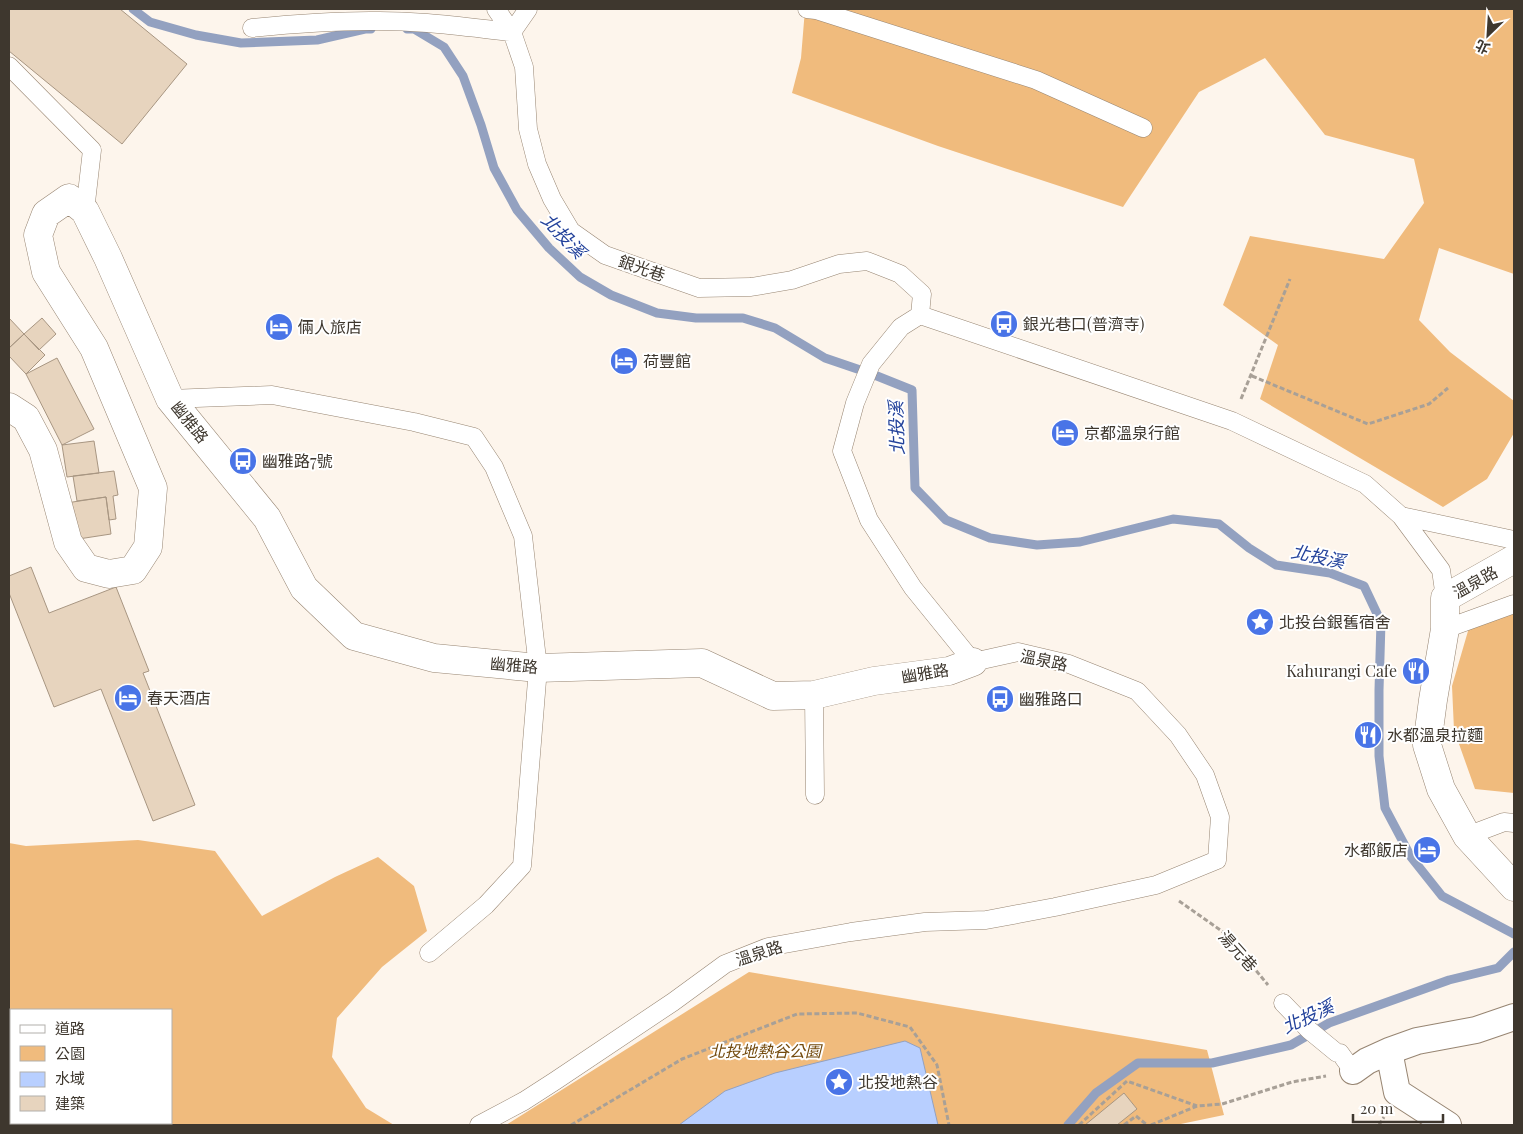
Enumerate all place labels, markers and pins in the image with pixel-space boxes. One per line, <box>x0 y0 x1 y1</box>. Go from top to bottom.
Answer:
bus stop icon: 銀光巷口(普濟寺) <box>989 309 1019 339</box>
hotel icon: 倆人旅店 <box>264 312 294 342</box>
place label: 銀光巷口(普濟寺) <box>1023 313 1144 334</box>
place label: 倆人旅店 <box>298 316 362 337</box>
hotel icon: 荷豐館 <box>609 346 639 376</box>
place label: 荷豐館 <box>643 350 691 371</box>
hotel icon: 京都溫泉行館 <box>1050 418 1080 448</box>
place label: 京都溫泉行館 <box>1084 422 1180 443</box>
bus stop icon: 幽雅路7號 <box>228 446 258 476</box>
place label: 幽雅路7號 <box>262 450 333 471</box>
place icon: 北投台銀舊宿舍 <box>1245 607 1275 637</box>
place label: 北投台銀舊宿舍 <box>1279 611 1391 632</box>
restaurant icon: Kahurangi Cafe <box>1401 656 1431 686</box>
place label: Kahurangi Cafe <box>1286 660 1397 681</box>
hotel icon: 春天酒店 <box>113 683 143 713</box>
bus stop icon: 幽雅路口 <box>985 684 1015 714</box>
place label: 春天酒店 <box>147 687 211 708</box>
place label: 幽雅路口 <box>1019 688 1083 709</box>
restaurant icon: 水都溫泉拉麵 <box>1353 720 1383 750</box>
place label: 水都溫泉拉麵 <box>1387 724 1483 745</box>
hotel icon: 水都飯店 <box>1412 835 1442 865</box>
place label: 水都飯店 <box>1344 839 1408 860</box>
place icon: 北投地熱谷 <box>824 1067 854 1097</box>
place label: 北投地熱谷 <box>858 1071 938 1092</box>

